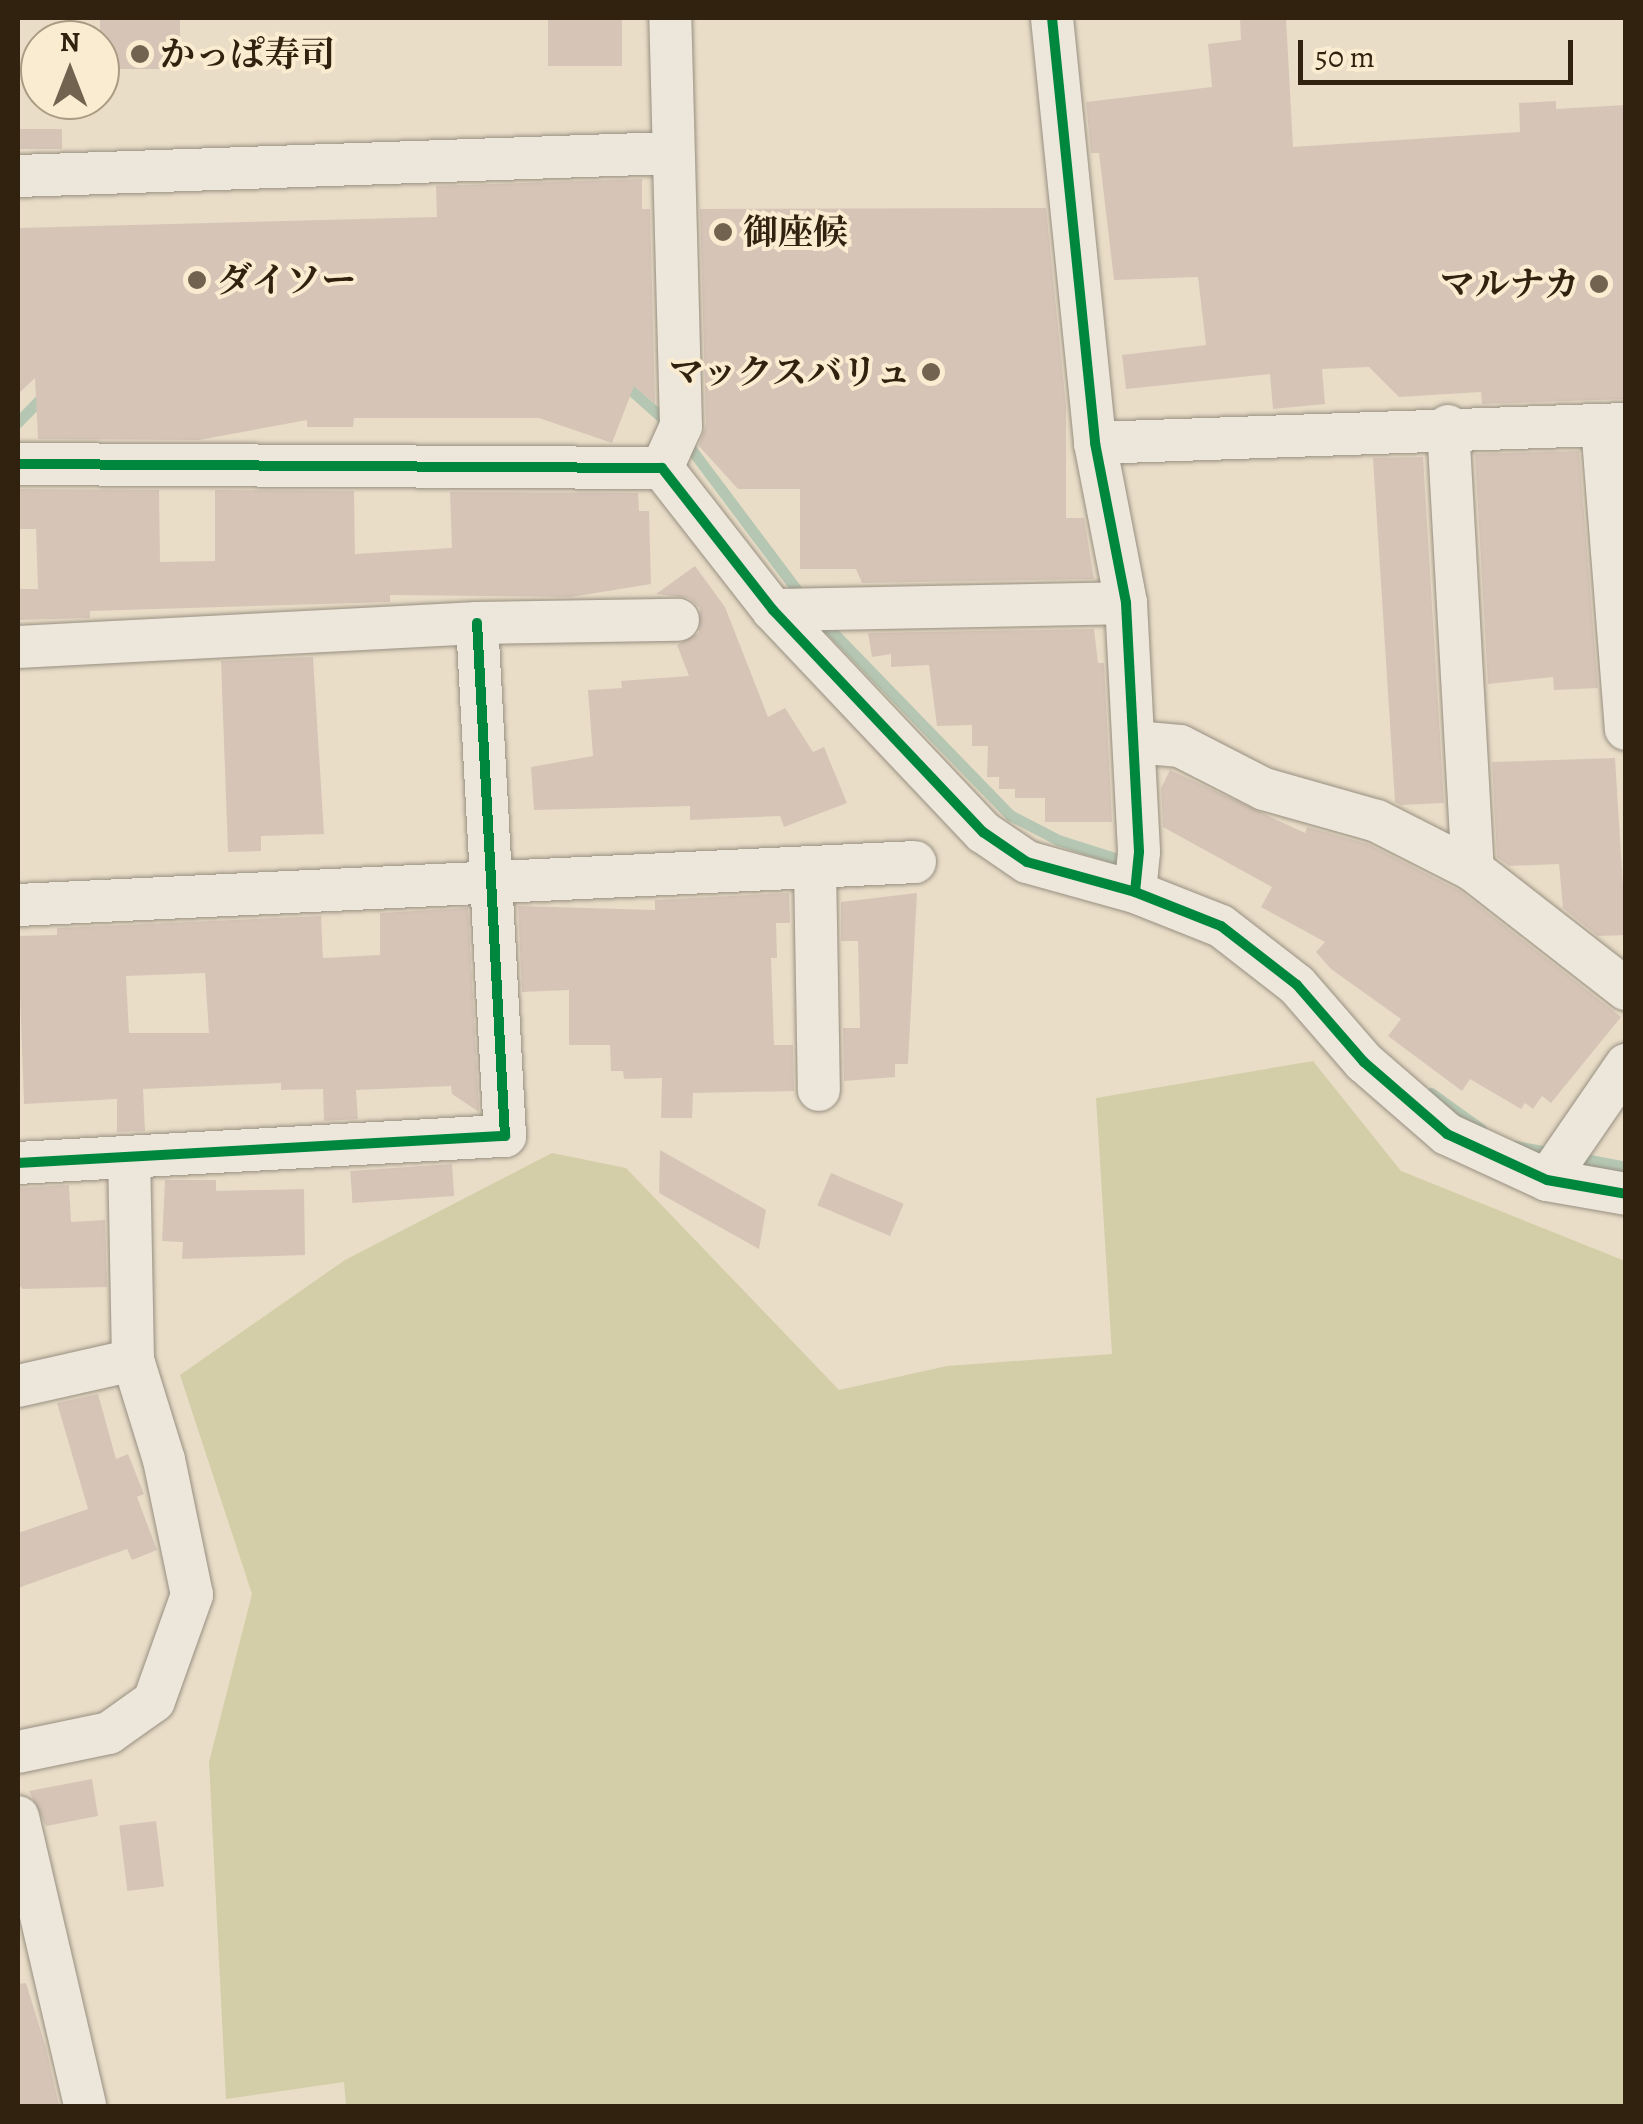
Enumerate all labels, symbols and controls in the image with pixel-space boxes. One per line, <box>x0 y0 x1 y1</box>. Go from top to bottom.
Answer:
north arrow <box>20 20 120 120</box>
scale bar <box>1303 20 1578 82</box>
text: N <box>60 23 80 61</box>
place label: かっぱ寿司 <box>160 33 335 75</box>
text: 50 m <box>1315 37 1375 77</box>
marker: かっぱ寿司 <box>129 43 151 65</box>
place label: 御座候 <box>743 211 848 253</box>
marker: 御座候 <box>712 221 734 243</box>
place label: ダイソー <box>217 259 357 301</box>
place label: マルナカ <box>1439 263 1579 305</box>
marker: ダイソー <box>186 269 208 291</box>
marker: マルナカ <box>1588 273 1610 295</box>
place label: マックスバリュ <box>666 351 911 393</box>
marker: マックスバリュ <box>920 361 942 383</box>

